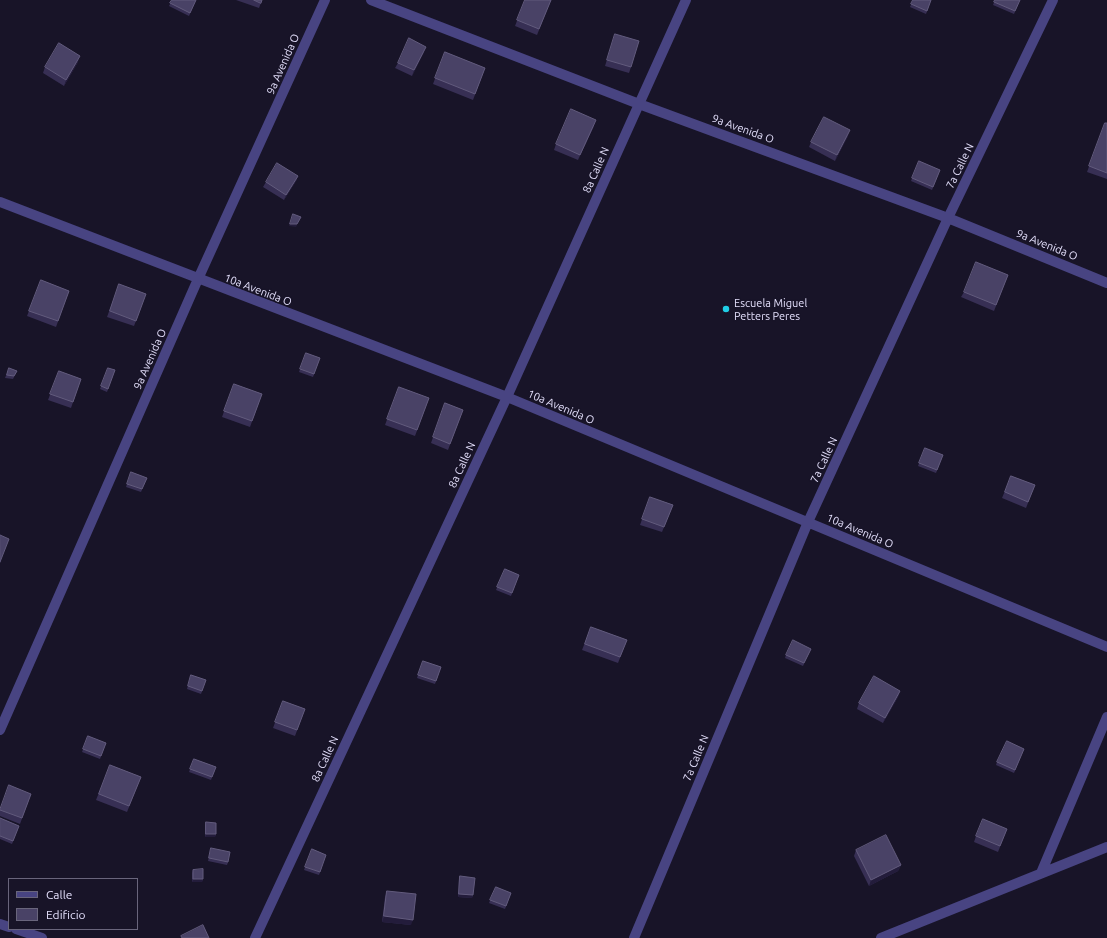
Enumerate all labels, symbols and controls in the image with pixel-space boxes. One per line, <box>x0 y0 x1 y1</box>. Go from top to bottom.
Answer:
street label: 9a Avenida O <box>264 32 302 96</box>
street label: 9a Avenida O <box>710 112 776 146</box>
street label: 7a Calle N <box>943 141 977 191</box>
street label: 8a Calle N <box>580 145 612 195</box>
street label: 9a Avenida O <box>1014 227 1080 263</box>
street label: 10a Avenida O <box>222 271 294 309</box>
place label: Escuela Miguel Petters Peres <box>734 296 807 322</box>
marker: Escuela Miguel Petters Peres <box>721 304 731 314</box>
street label: 9a Avenida O <box>131 327 169 391</box>
street label: 10a Avenida O <box>526 387 596 427</box>
street label: 7a Calle N <box>808 435 840 485</box>
street label: 8a Calle N <box>446 440 478 490</box>
street label: 10a Avenida O <box>825 511 895 551</box>
street label: 7a Calle N <box>680 733 712 783</box>
street label: 8a Calle N <box>309 734 341 784</box>
legend <box>8 878 138 930</box>
text: Calle <box>46 888 72 901</box>
text: Edificio <box>46 908 86 921</box>

